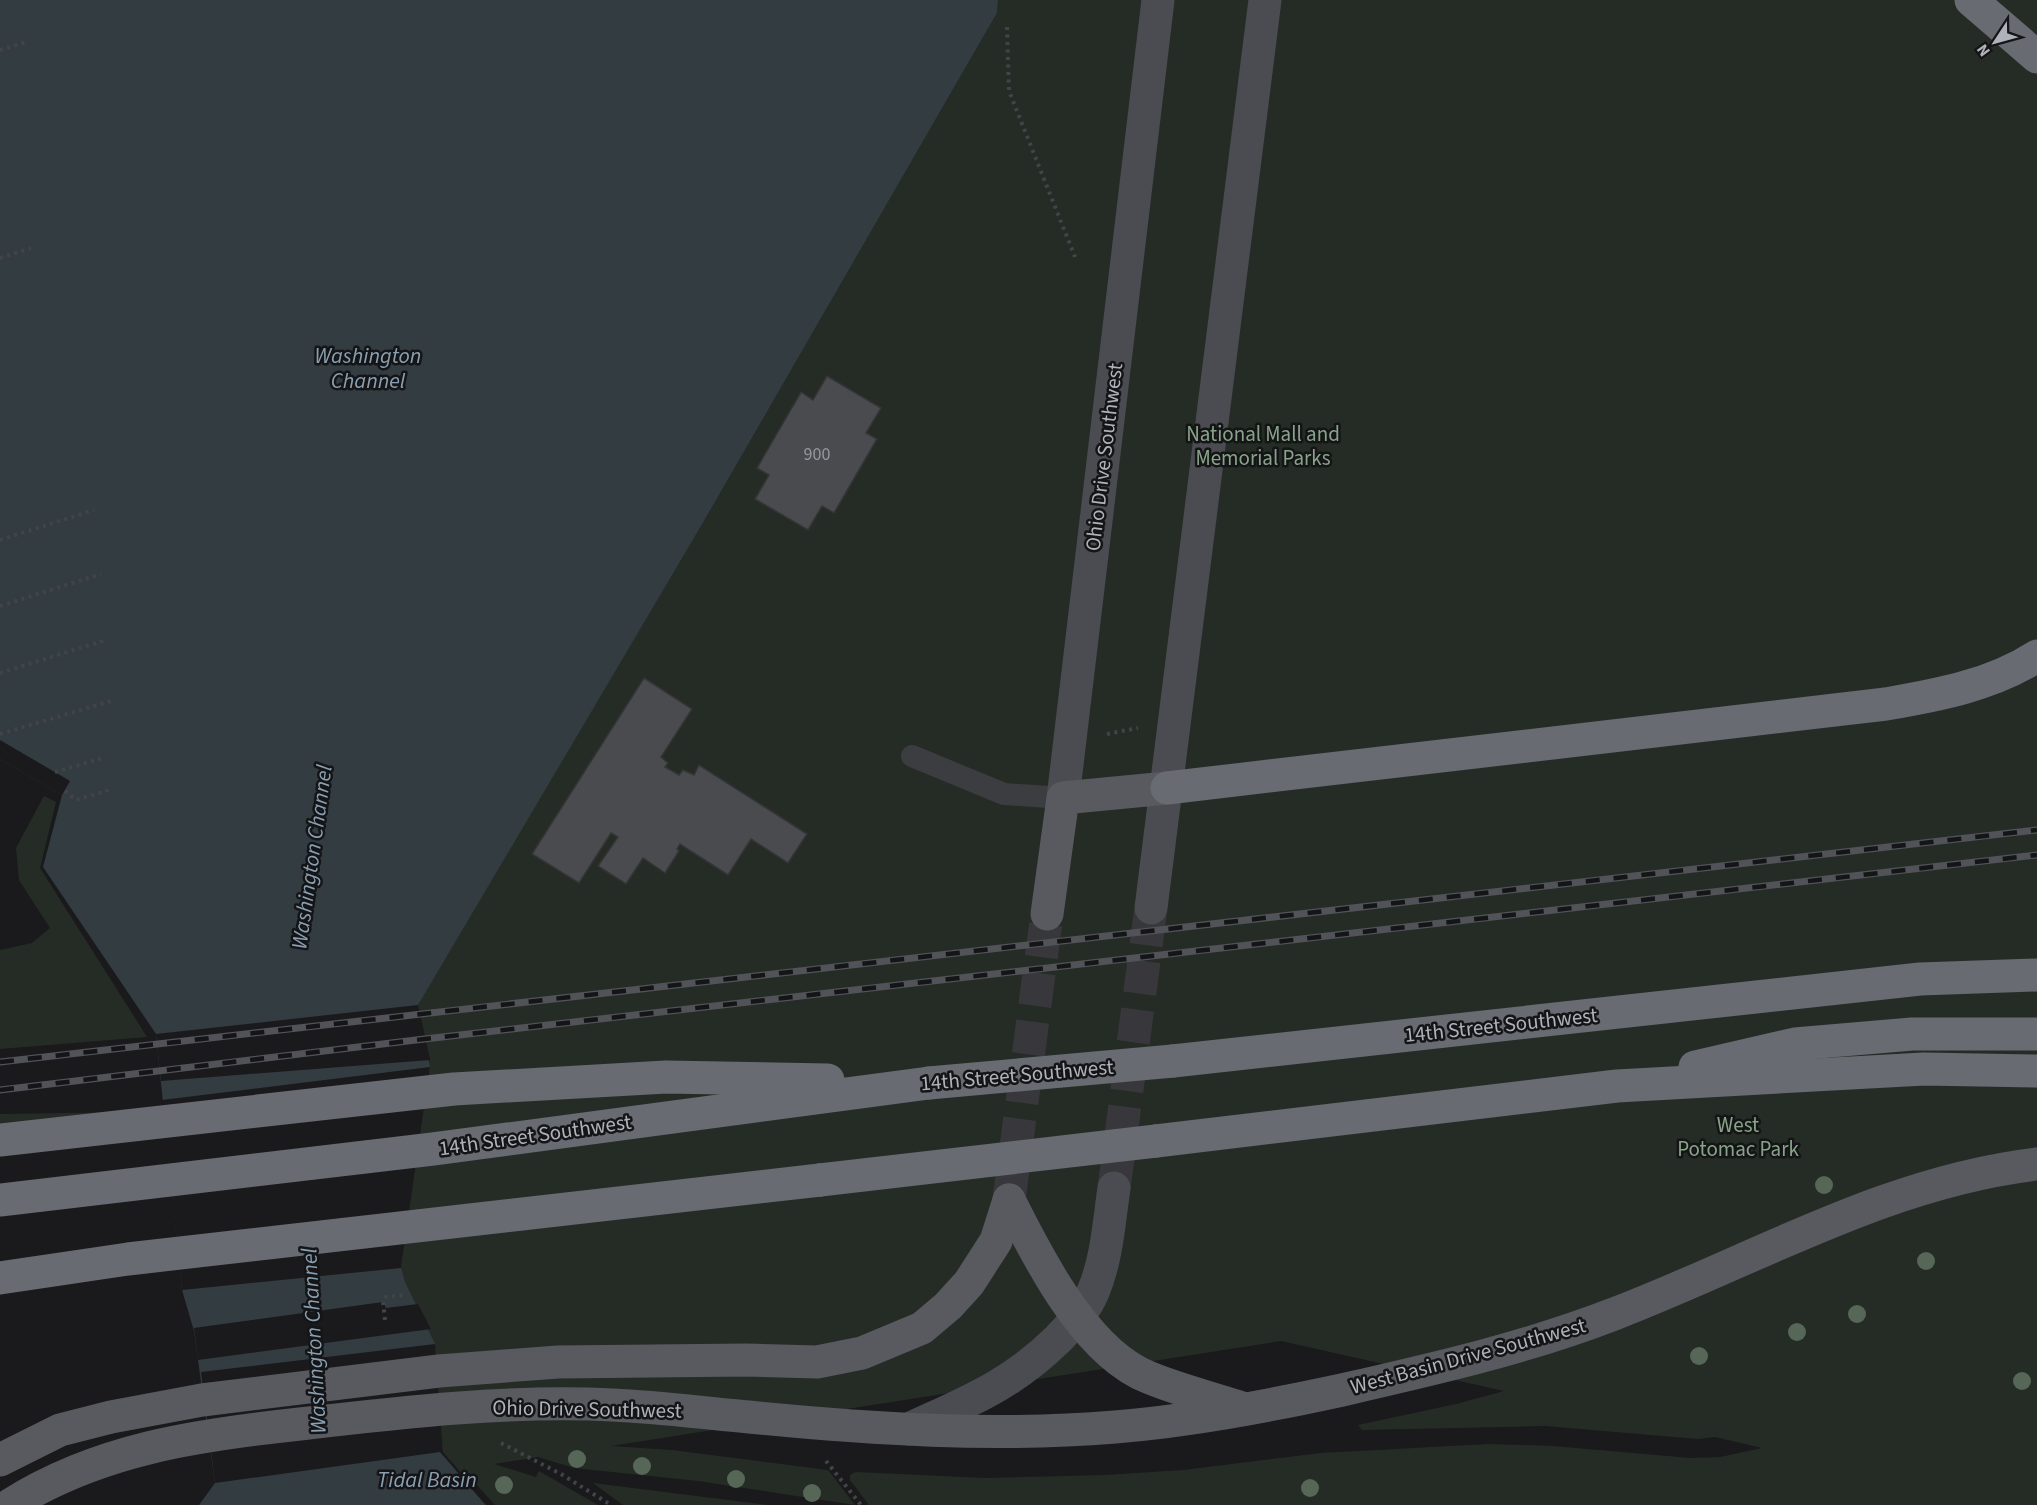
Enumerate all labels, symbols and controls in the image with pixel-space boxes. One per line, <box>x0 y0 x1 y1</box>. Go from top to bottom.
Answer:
north arrow <box>1965 12 2025 72</box>
text: N <box>1972 39 1996 61</box>
water label: Washington Channel <box>315 340 421 397</box>
street label: Ohio Drive Southwest <box>1078 361 1130 553</box>
park label: National Mall and Memorial Parks <box>1186 419 1340 473</box>
house number: 900 <box>804 442 830 467</box>
water label: Washington Channel <box>283 762 341 951</box>
street label: 14th Street Southwest <box>1403 1000 1599 1050</box>
street label: 14th Street Southwest <box>919 1052 1115 1098</box>
street label: 14th Street Southwest <box>437 1107 633 1163</box>
park label: West Potomac Park <box>1677 1110 1799 1164</box>
water label: Washington Channel <box>293 1247 335 1435</box>
street label: West Basin Drive Southwest <box>1347 1310 1589 1402</box>
street label: Ohio Drive Southwest <box>492 1392 682 1426</box>
water label: Tidal Basin <box>377 1464 477 1496</box>

